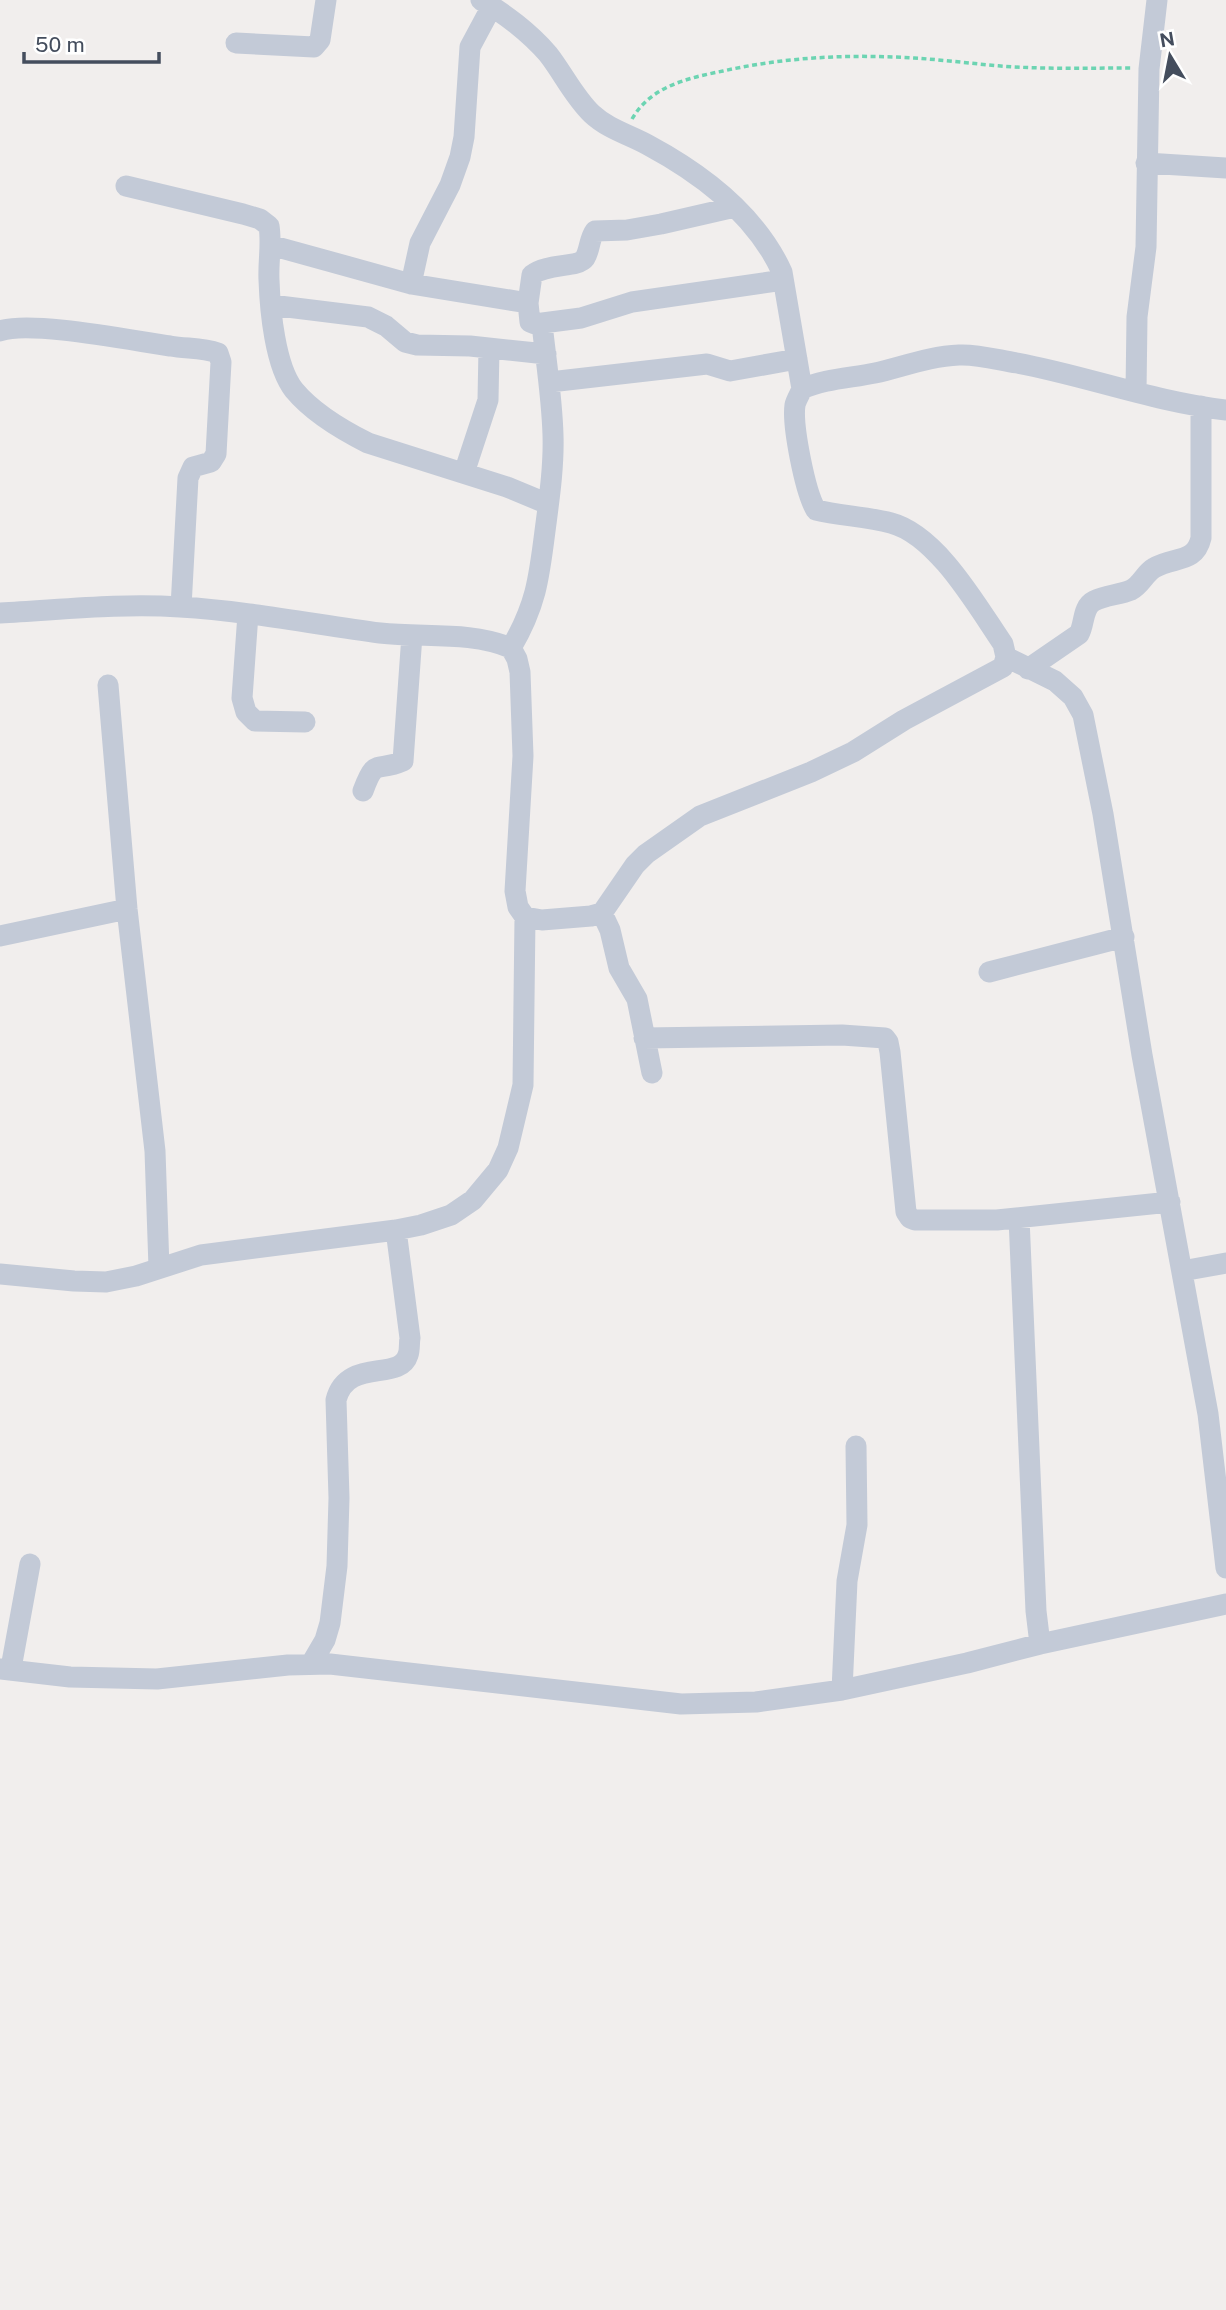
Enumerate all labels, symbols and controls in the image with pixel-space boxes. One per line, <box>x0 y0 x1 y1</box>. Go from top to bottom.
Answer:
scale bar <box>24 21 159 65</box>
north arrow <box>1135 21 1205 91</box>
text: N <box>1158 27 1176 51</box>
text: 50 m <box>35 32 85 57</box>

